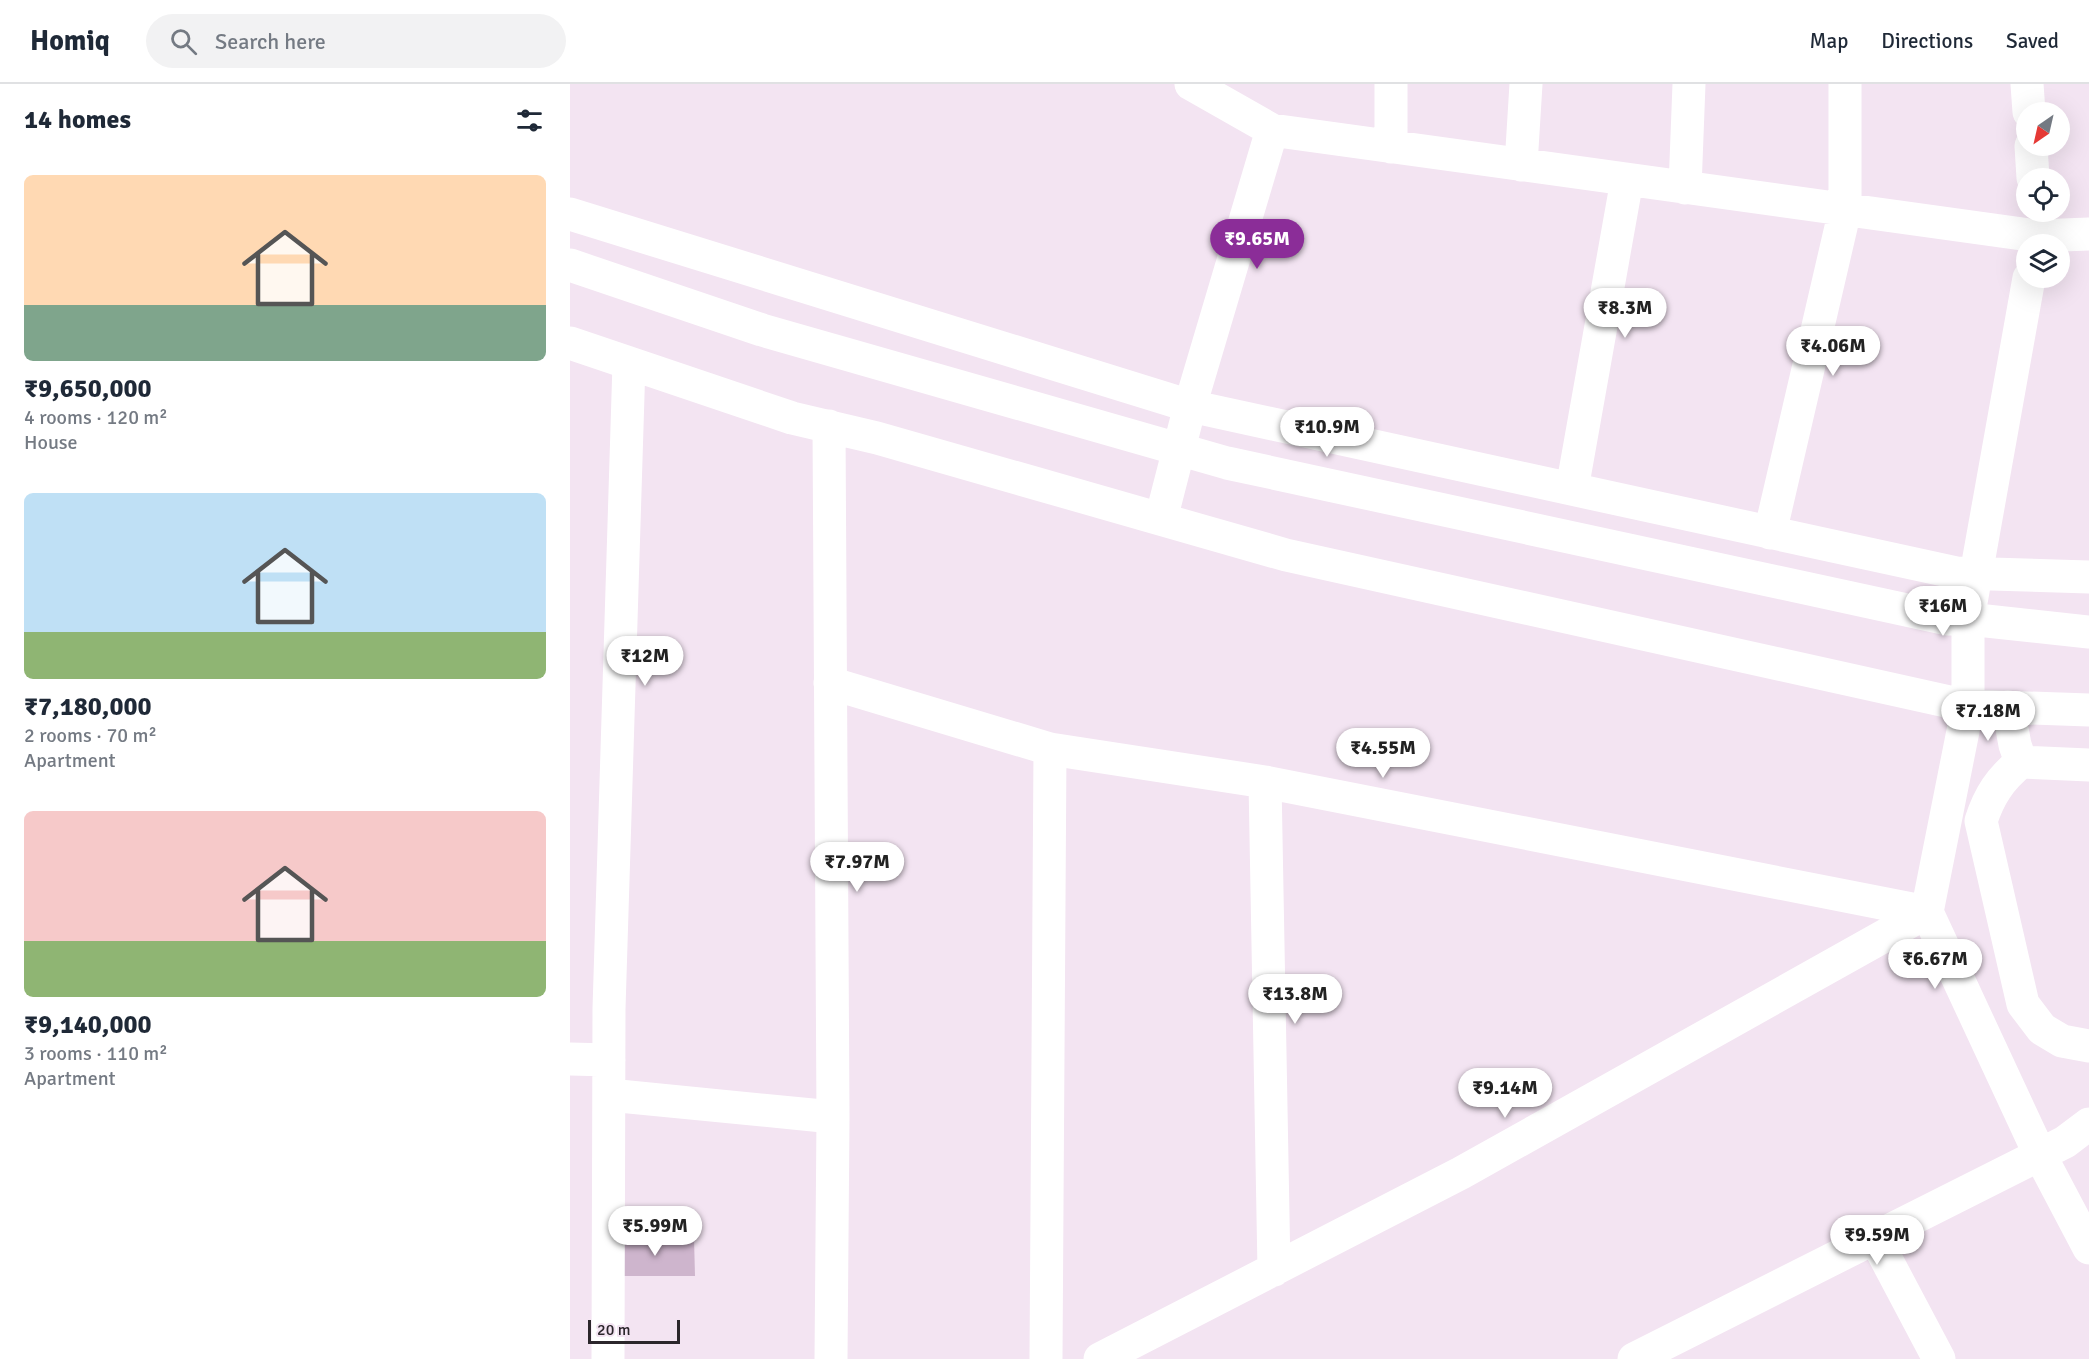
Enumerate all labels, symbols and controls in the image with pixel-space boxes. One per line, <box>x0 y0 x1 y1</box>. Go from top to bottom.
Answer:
search box <box>146 14 566 68</box>
text: Homiq <box>30 24 110 58</box>
icon: search <box>167 25 200 58</box>
text: Search here <box>215 28 326 55</box>
text: Map <box>1810 28 1848 54</box>
text: Directions <box>1881 28 1973 54</box>
text: Saved <box>2006 28 2059 54</box>
north arrow <box>2016 102 2070 156</box>
map controls <box>2016 102 2070 288</box>
text: 14 homes <box>24 104 131 136</box>
icon: filters <box>513 104 546 137</box>
button: locate <box>2016 168 2070 222</box>
icon: home <box>231 214 339 322</box>
pin: ₹9.65M <box>1208 219 1306 270</box>
text: ₹9.65M <box>1224 226 1290 251</box>
button: layers <box>2016 234 2070 288</box>
pin: ₹8.3M <box>1583 288 1667 339</box>
text: ₹8.3M <box>1598 295 1652 320</box>
pin: ₹4.06M <box>1784 326 1882 377</box>
text: ₹4.06M <box>1800 333 1866 358</box>
text: ₹9,650,000 <box>24 373 152 405</box>
text: 4 rooms · 120 m² <box>24 405 168 430</box>
pin: ₹10.9M <box>1278 407 1376 458</box>
text: ₹10.9M <box>1294 414 1360 439</box>
text: House <box>24 430 78 455</box>
icon: home <box>231 532 339 640</box>
pin: ₹16M <box>1907 586 1979 637</box>
text: ₹16M <box>1918 593 1968 618</box>
pin: ₹12M <box>609 636 681 687</box>
text: ₹12M <box>620 643 670 668</box>
text: ₹7,180,000 <box>24 691 152 723</box>
pin: ₹7.18M <box>1939 691 2037 742</box>
text: ₹7.18M <box>1955 698 2021 723</box>
text: 2 rooms · 70 m² <box>24 723 157 748</box>
pin: ₹4.55M <box>1334 728 1432 779</box>
text: ₹4.55M <box>1350 735 1416 760</box>
text: Apartment <box>24 748 116 773</box>
pin: ₹7.97M <box>808 842 906 893</box>
text: ₹7.97M <box>824 849 890 874</box>
icon: home <box>231 850 339 958</box>
pin: ₹6.67M <box>1886 939 1984 990</box>
text: ₹6.67M <box>1902 946 1968 971</box>
pin: ₹13.8M <box>1246 974 1344 1025</box>
text: ₹13.8M <box>1262 981 1328 1006</box>
text: ₹9,140,000 <box>24 1009 152 1041</box>
text: 3 rooms · 110 m² <box>24 1041 168 1066</box>
text: Apartment <box>24 1066 116 1091</box>
pin: ₹9.14M <box>1456 1068 1554 1119</box>
text: ₹9.14M <box>1472 1075 1538 1100</box>
pin: ₹5.99M <box>606 1206 704 1257</box>
text: ₹5.99M <box>622 1213 688 1238</box>
pin: ₹9.59M <box>1828 1215 1926 1266</box>
text: ₹9.59M <box>1844 1222 1910 1247</box>
scale bar <box>588 1317 680 1344</box>
text: 20 m <box>597 1320 631 1340</box>

